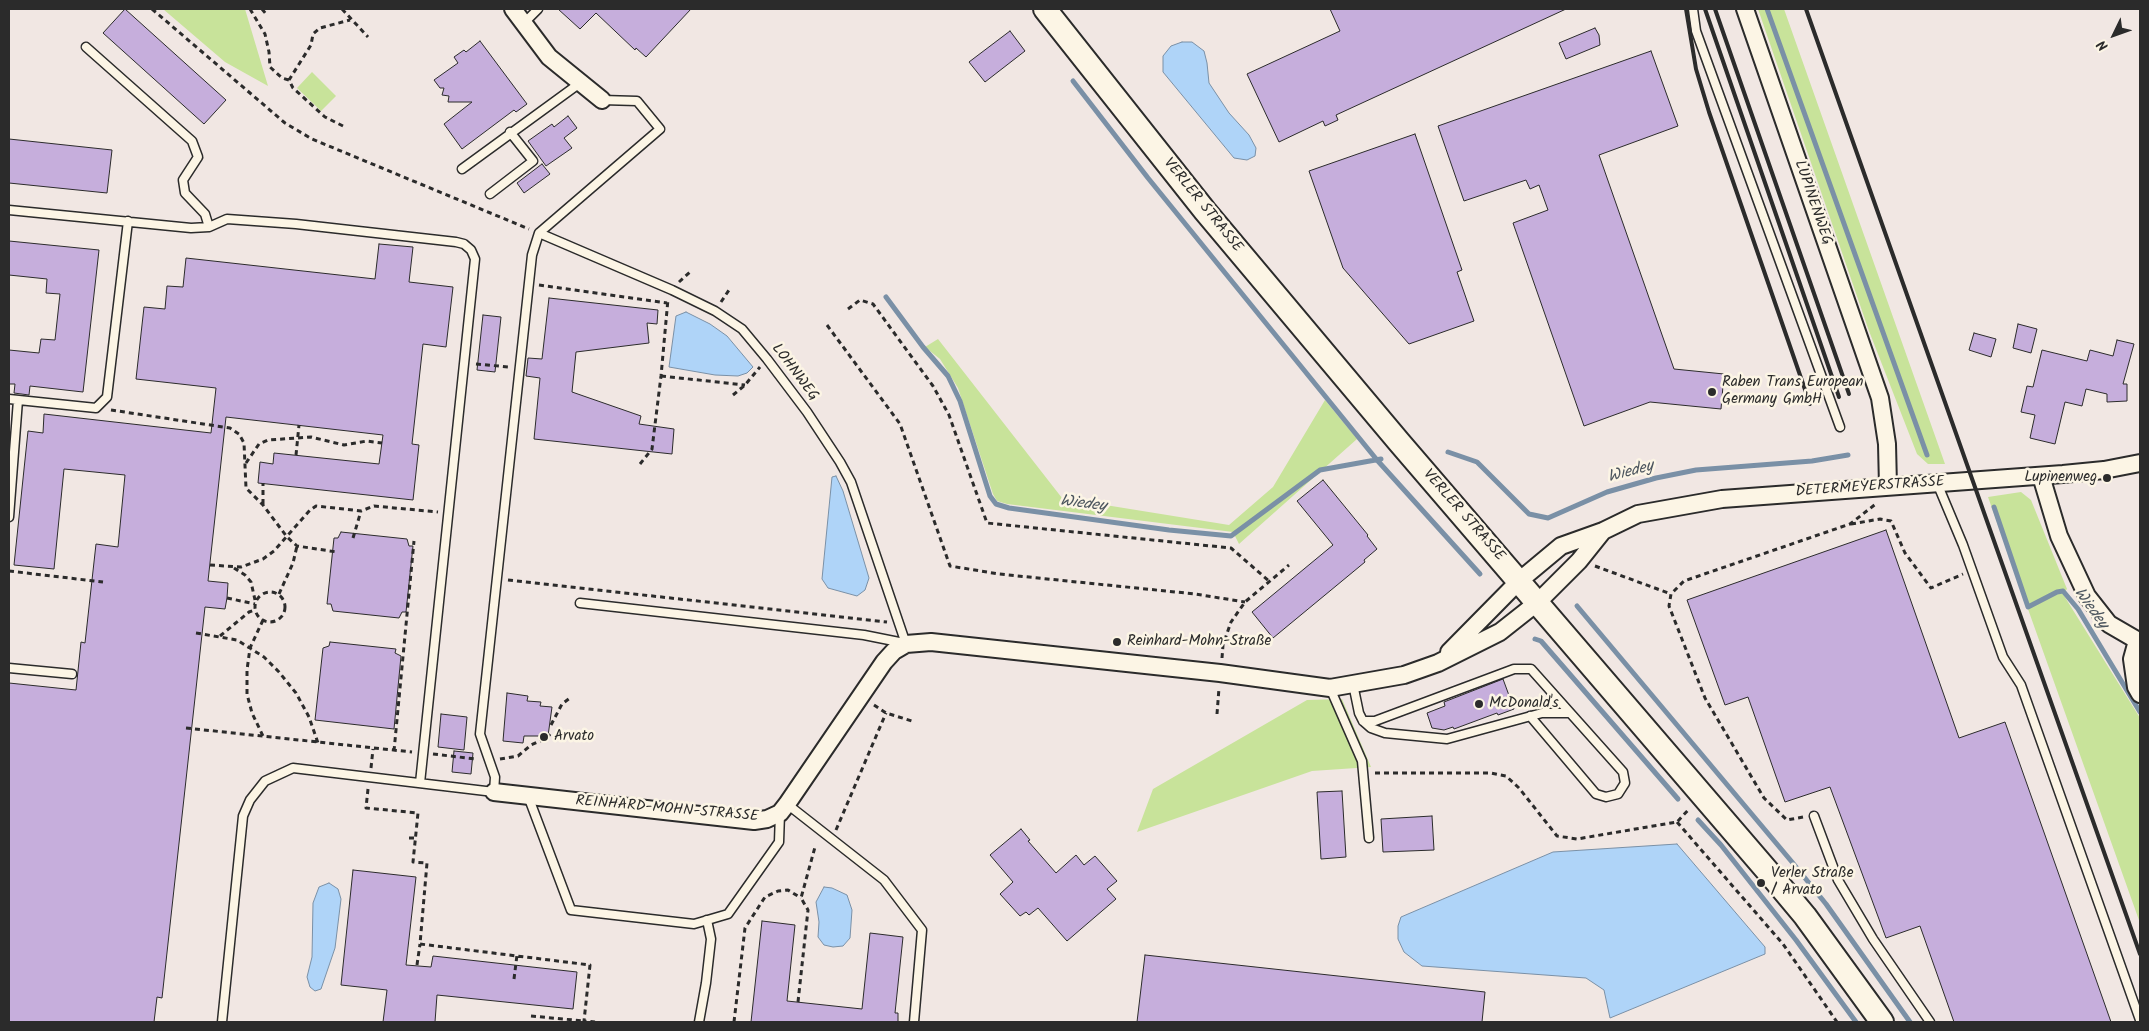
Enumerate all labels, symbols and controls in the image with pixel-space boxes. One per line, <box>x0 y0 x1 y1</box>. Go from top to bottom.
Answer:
north arrow <box>2089 10 2139 60</box>
text: N <box>2092 34 2114 56</box>
street label: VERLER STRASSE <box>1159 155 1245 257</box>
street label: LUPINENWEG <box>1789 158 1835 248</box>
street label: LOHNWEG <box>767 341 821 405</box>
place label: Raben Trans European Germany GmbH <box>1722 374 1864 409</box>
marker: Raben Trans European Germany GmbH <box>1706 386 1718 398</box>
water label: Wiedey <box>1606 458 1656 488</box>
street label: VERLER STRASSE <box>1418 466 1508 566</box>
place label: Lupinenweg <box>2024 469 2097 487</box>
marker: Lupinenweg <box>2101 472 2113 484</box>
street label: DETERMEYERSTRASSE <box>1795 474 1945 502</box>
water label: Wiedey <box>1059 493 1107 517</box>
water label: Wiedey <box>2069 585 2111 633</box>
place label: Reinhard-Mohn-Straße <box>1127 633 1271 651</box>
marker: Reinhard-Mohn-Straße <box>1111 636 1123 648</box>
place label: McDonald's <box>1489 695 1559 713</box>
marker: McDonald's <box>1473 698 1485 710</box>
place label: Arvato <box>554 728 594 746</box>
marker: Arvato <box>538 731 550 743</box>
street label: REINHARD-MOHN-STRASSE <box>575 793 759 827</box>
place label: Verler Straße / Arvato <box>1771 865 1853 900</box>
marker: Verler Straße / Arvato <box>1755 877 1767 889</box>

